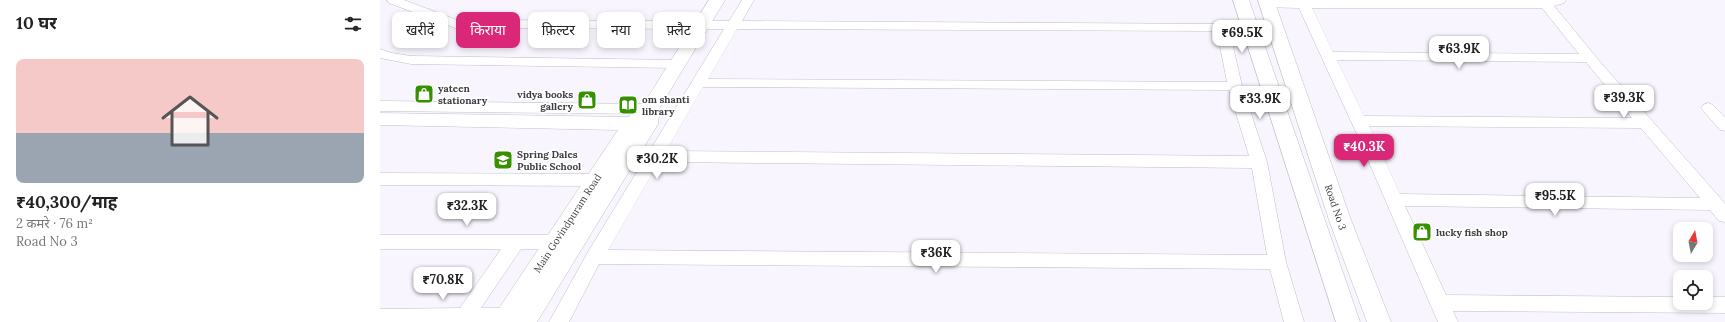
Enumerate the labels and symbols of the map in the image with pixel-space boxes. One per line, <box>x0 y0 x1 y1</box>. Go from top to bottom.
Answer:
pin: ₹69.5K <box>1209 20 1275 54</box>
pin: ₹63.9K <box>1426 36 1492 70</box>
place label: yateen stationary <box>438 82 488 107</box>
shop icon: yateen stationary <box>413 83 435 105</box>
pin: ₹39.3K <box>1591 85 1657 119</box>
pin: ₹33.9K <box>1227 86 1293 120</box>
place label: vidya books gallery <box>517 88 573 113</box>
shop icon: vidya books gallery <box>576 89 598 111</box>
place label: om shanti library <box>642 93 690 118</box>
library icon: om shanti library <box>617 94 639 116</box>
pin: ₹40.3K <box>1331 134 1397 168</box>
pin: ₹30.2K <box>624 146 690 180</box>
place label: Spring Dales Public School <box>517 148 581 173</box>
school or university icon: Spring Dales Public School <box>492 149 514 171</box>
street label: Main Govindpuram Road <box>531 171 604 275</box>
street label: Road No 3 <box>1322 183 1350 232</box>
pin: ₹95.5K <box>1522 183 1588 217</box>
pin: ₹32.3K <box>434 193 500 227</box>
shop icon: lucky fish shop <box>1411 221 1433 243</box>
north arrow <box>1673 222 1713 262</box>
place label: lucky fish shop <box>1436 226 1508 239</box>
pin: ₹36K <box>912 240 960 274</box>
pin: ₹70.8K <box>410 267 476 301</box>

